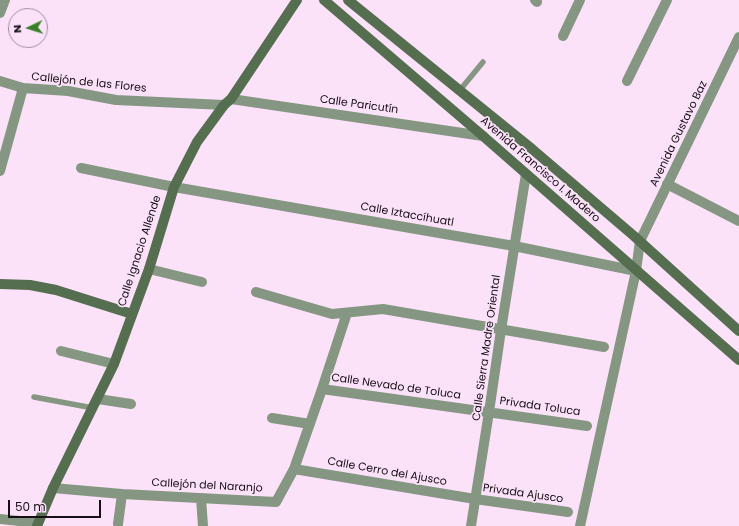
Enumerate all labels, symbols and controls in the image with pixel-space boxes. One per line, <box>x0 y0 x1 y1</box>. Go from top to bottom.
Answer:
north arrow <box>8 8 48 48</box>
text: N <box>9 24 25 33</box>
street label: Callejón de las Flores <box>31 70 147 96</box>
street label: Avenida Gustavo Baz <box>648 79 710 189</box>
street label: Calle Paricutín <box>319 93 399 117</box>
street label: Avenida Francisco I. Madero <box>478 114 602 226</box>
street label: Calle Ignacio Allende <box>116 194 164 308</box>
street label: Calle Iztaccíhuatl <box>359 200 455 230</box>
street label: Calle Sierra Madre Oriental <box>470 274 504 422</box>
street label: Calle Nevado de Toluca <box>330 371 462 403</box>
street label: Privada Toluca <box>499 395 581 419</box>
street label: Calle Cerro del Ajusco <box>326 455 448 489</box>
street label: Callejón del Naranjo <box>151 476 263 496</box>
street label: Privada Ajusco <box>482 482 564 506</box>
scale bar <box>10 492 103 518</box>
text: 50 m <box>15 498 46 515</box>

